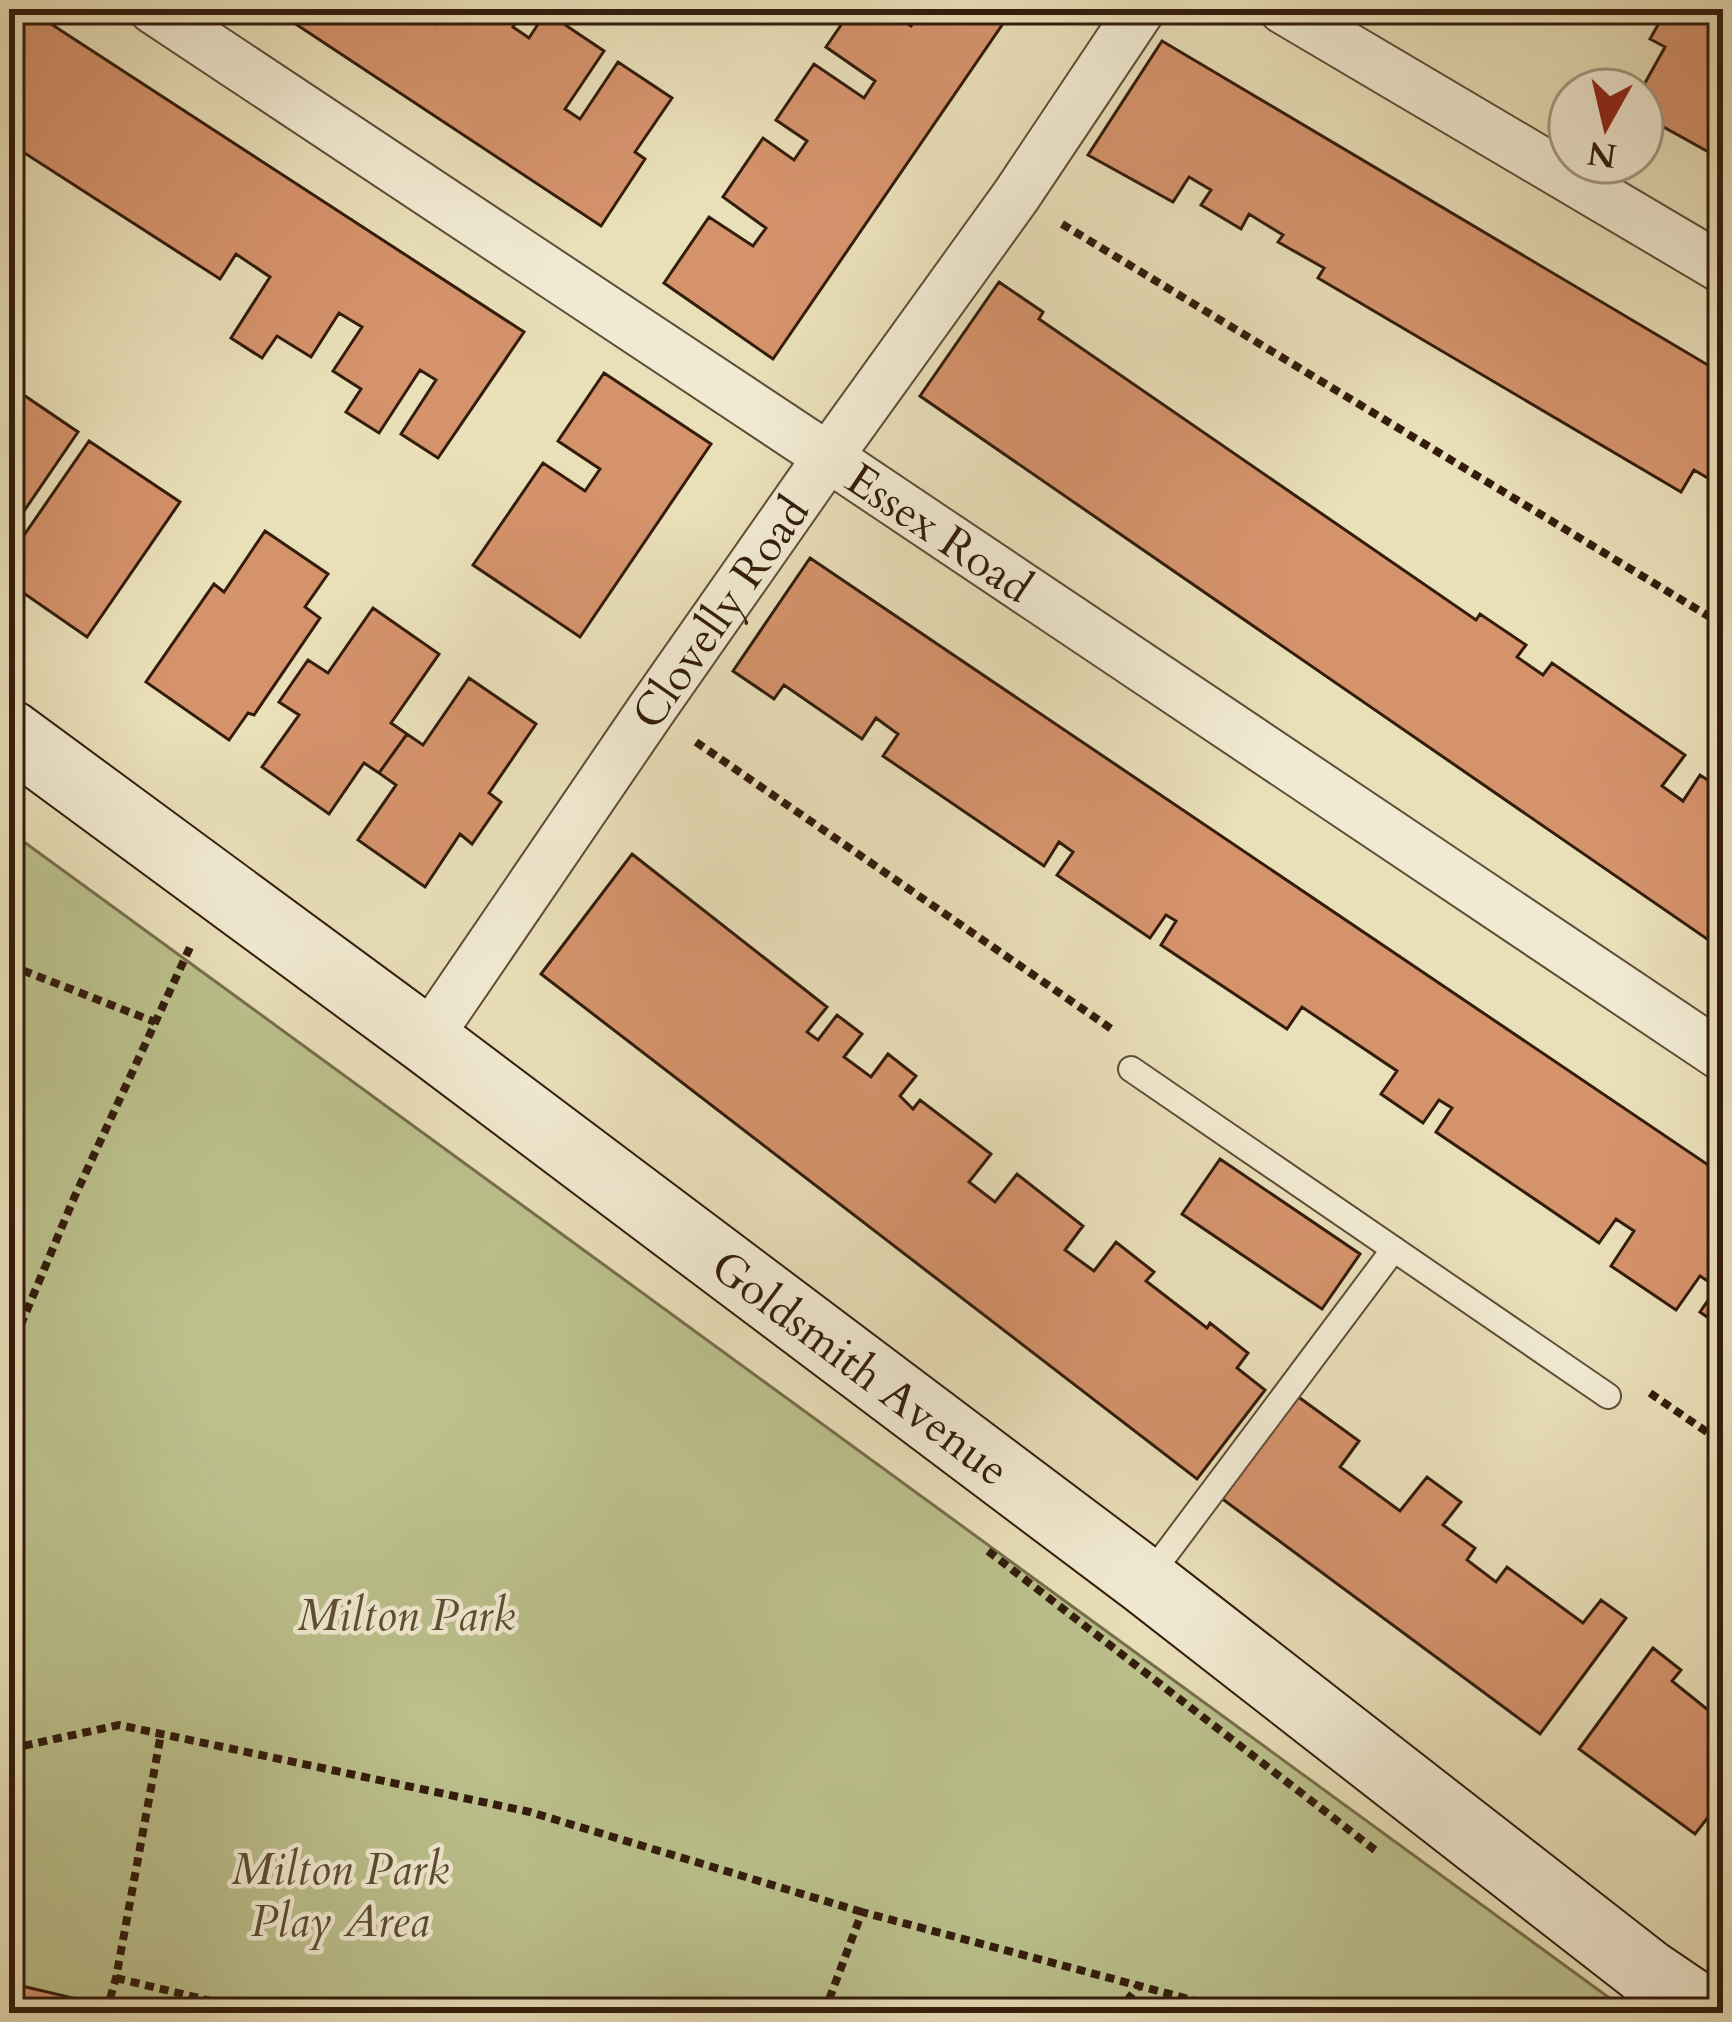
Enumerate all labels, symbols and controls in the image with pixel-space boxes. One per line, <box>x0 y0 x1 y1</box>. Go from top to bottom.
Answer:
north arrow <box>1546 66 1666 186</box>
text: N <box>1584 130 1619 178</box>
street label: Essex Road <box>834 449 1044 618</box>
street label: Clovelly Road <box>618 484 824 741</box>
street label: Goldsmith Avenue <box>699 1236 1021 1500</box>
park label: Milton Park <box>297 1585 515 1646</box>
park label: Milton Park Play Area <box>231 1839 449 1952</box>

